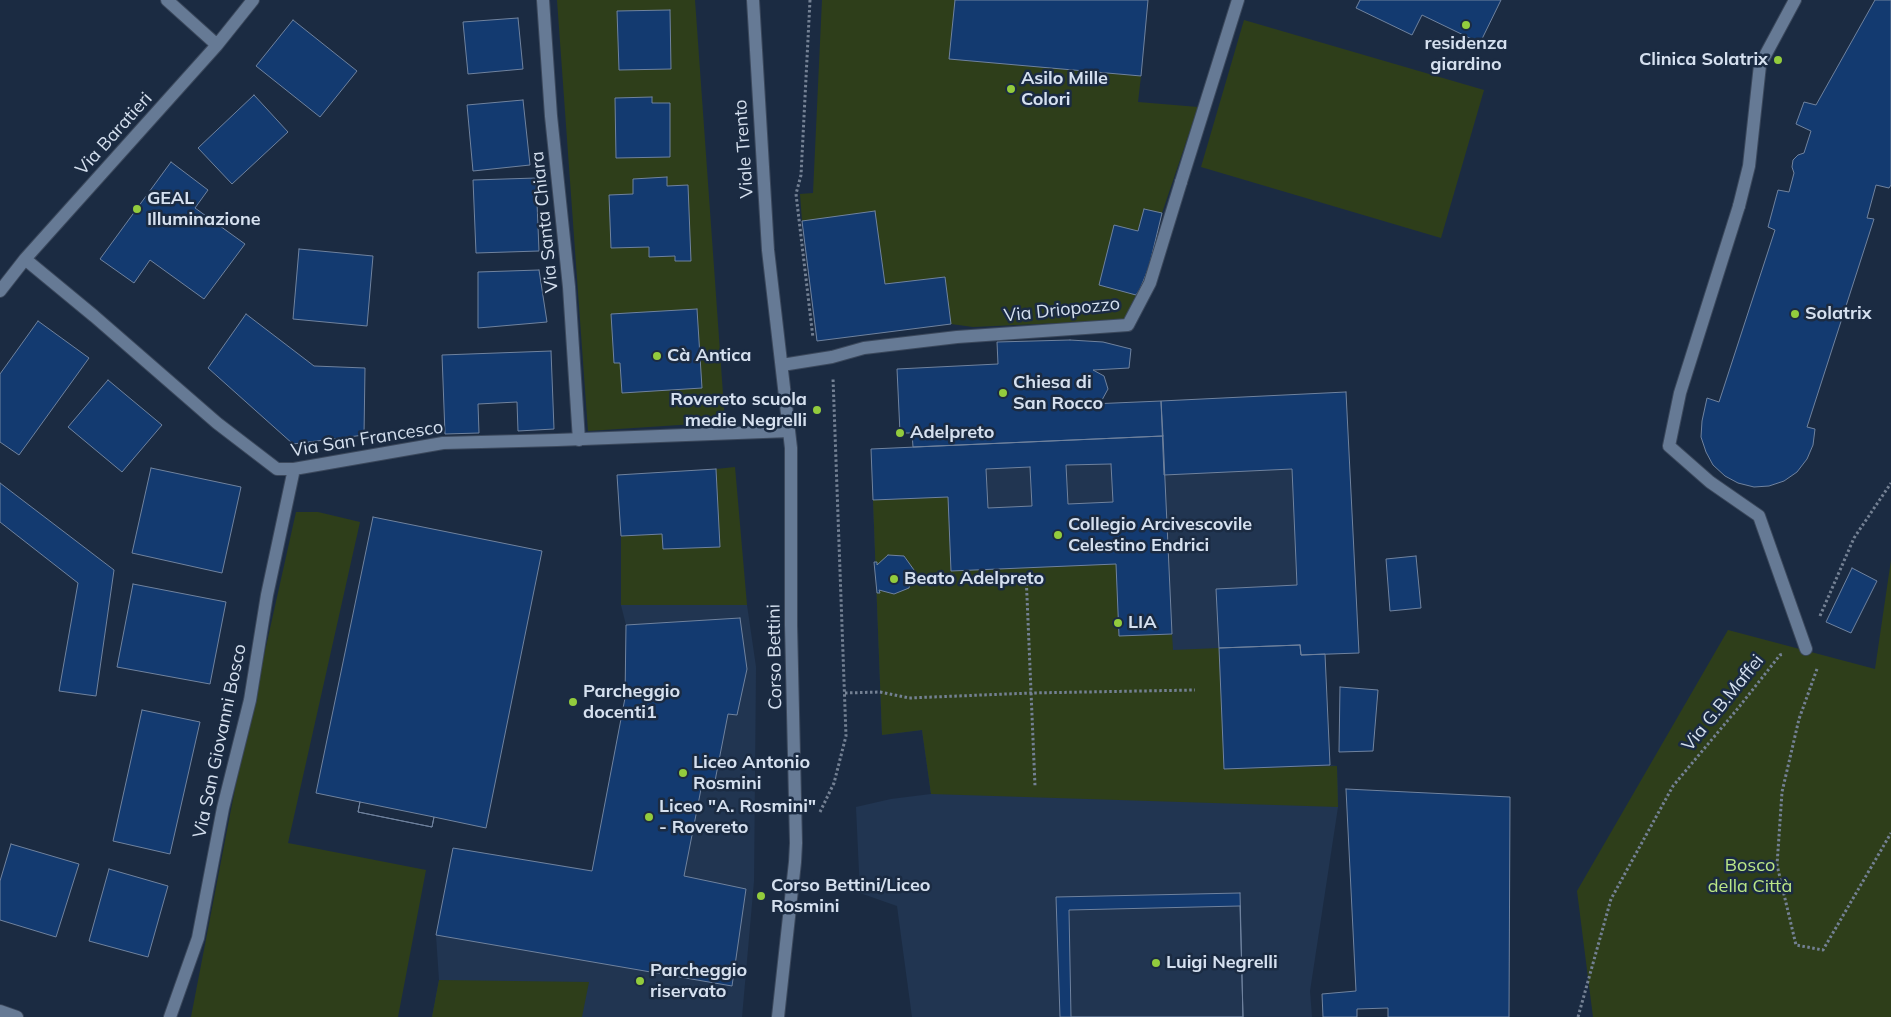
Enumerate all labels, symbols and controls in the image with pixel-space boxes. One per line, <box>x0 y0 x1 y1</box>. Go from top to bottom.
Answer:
marker: residenza giardino <box>1460 19 1472 31</box>
place label: residenza giardino <box>1425 33 1507 76</box>
place label: Clinica Solatrix <box>1639 49 1768 71</box>
marker: Clinica Solatrix <box>1772 54 1784 66</box>
place label: Asilo Mille Colori <box>1021 68 1108 110</box>
marker: Asilo Mille Colori <box>1005 83 1017 95</box>
street label: Via Baratieri <box>71 88 157 180</box>
street label: Viale Trento <box>730 99 758 199</box>
street label: Via Santa Chiara <box>527 150 563 294</box>
place label: GEAL Illuminazione <box>147 188 261 230</box>
marker: GEAL Illuminazione <box>131 203 143 215</box>
street label: Via Driopozzo <box>1003 293 1121 327</box>
place label: Solatrix <box>1805 303 1872 325</box>
marker: Solatrix <box>1789 308 1801 320</box>
place label: Cà Antica <box>667 345 751 367</box>
marker: Cà Antica <box>651 350 663 362</box>
place label: Chiesa di San Rocco <box>1013 372 1103 414</box>
marker: Chiesa di San Rocco <box>997 387 1009 399</box>
place label: Rovereto scuola medie Negrelli <box>670 389 807 432</box>
marker: Rovereto scuola medie Negrelli <box>811 404 823 416</box>
street label: Via San Francesco <box>289 416 445 462</box>
place label: Adelpreto <box>910 422 994 444</box>
marker: Adelpreto <box>894 427 906 439</box>
place label: Collegio Arcivescovile Celestino Endrici <box>1068 514 1252 556</box>
marker: Collegio Arcivescovile Celestino Endrici <box>1052 529 1064 541</box>
place label: Beato Adelpreto <box>904 568 1044 590</box>
marker: Beato Adelpreto <box>888 573 900 585</box>
street label: Corso Bettini <box>763 604 787 710</box>
place label: LIA <box>1128 612 1157 634</box>
marker: LIA <box>1112 617 1124 629</box>
street label: Via San Giovanni Bosco <box>189 642 251 840</box>
street label: Via G.B.Maffei <box>1678 650 1768 756</box>
place label: Parcheggio docenti1 <box>583 681 680 724</box>
marker: Parcheggio docenti1 <box>567 696 579 708</box>
place label: Liceo Antonio Rosmini <box>693 752 810 794</box>
marker: Liceo Antonio Rosmini <box>677 767 689 779</box>
place label: Liceo "A. Rosmini" - Rovereto <box>659 796 816 839</box>
marker: Liceo "A. Rosmini" - Rovereto <box>643 811 655 823</box>
park label: Bosco della Città <box>1708 855 1792 898</box>
place label: Corso Bettini/Liceo Rosmini <box>771 875 930 918</box>
marker: Corso Bettini/Liceo Rosmini <box>755 890 767 902</box>
place label: Luigi Negrelli <box>1166 952 1278 974</box>
marker: Luigi Negrelli <box>1150 957 1162 969</box>
place label: Parcheggio riservato <box>650 960 747 1002</box>
marker: Parcheggio riservato <box>634 975 646 987</box>

